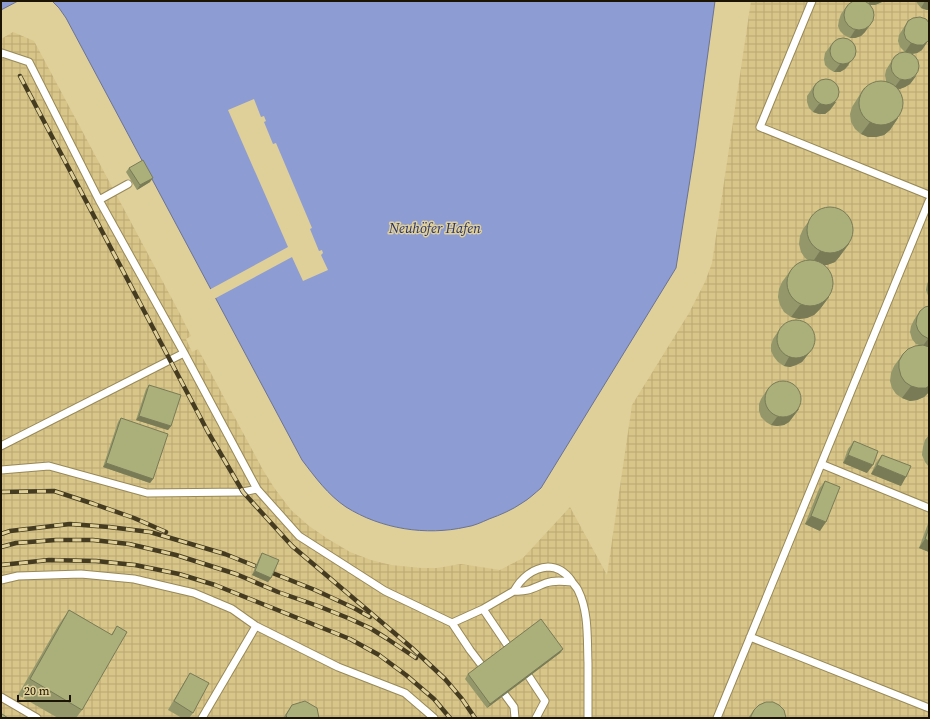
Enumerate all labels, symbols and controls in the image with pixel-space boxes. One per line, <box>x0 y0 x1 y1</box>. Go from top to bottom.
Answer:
water label: Neuhöfer Hafen <box>388 218 481 238</box>
scale bar <box>18 677 70 703</box>
text: 20 m <box>24 683 50 699</box>

